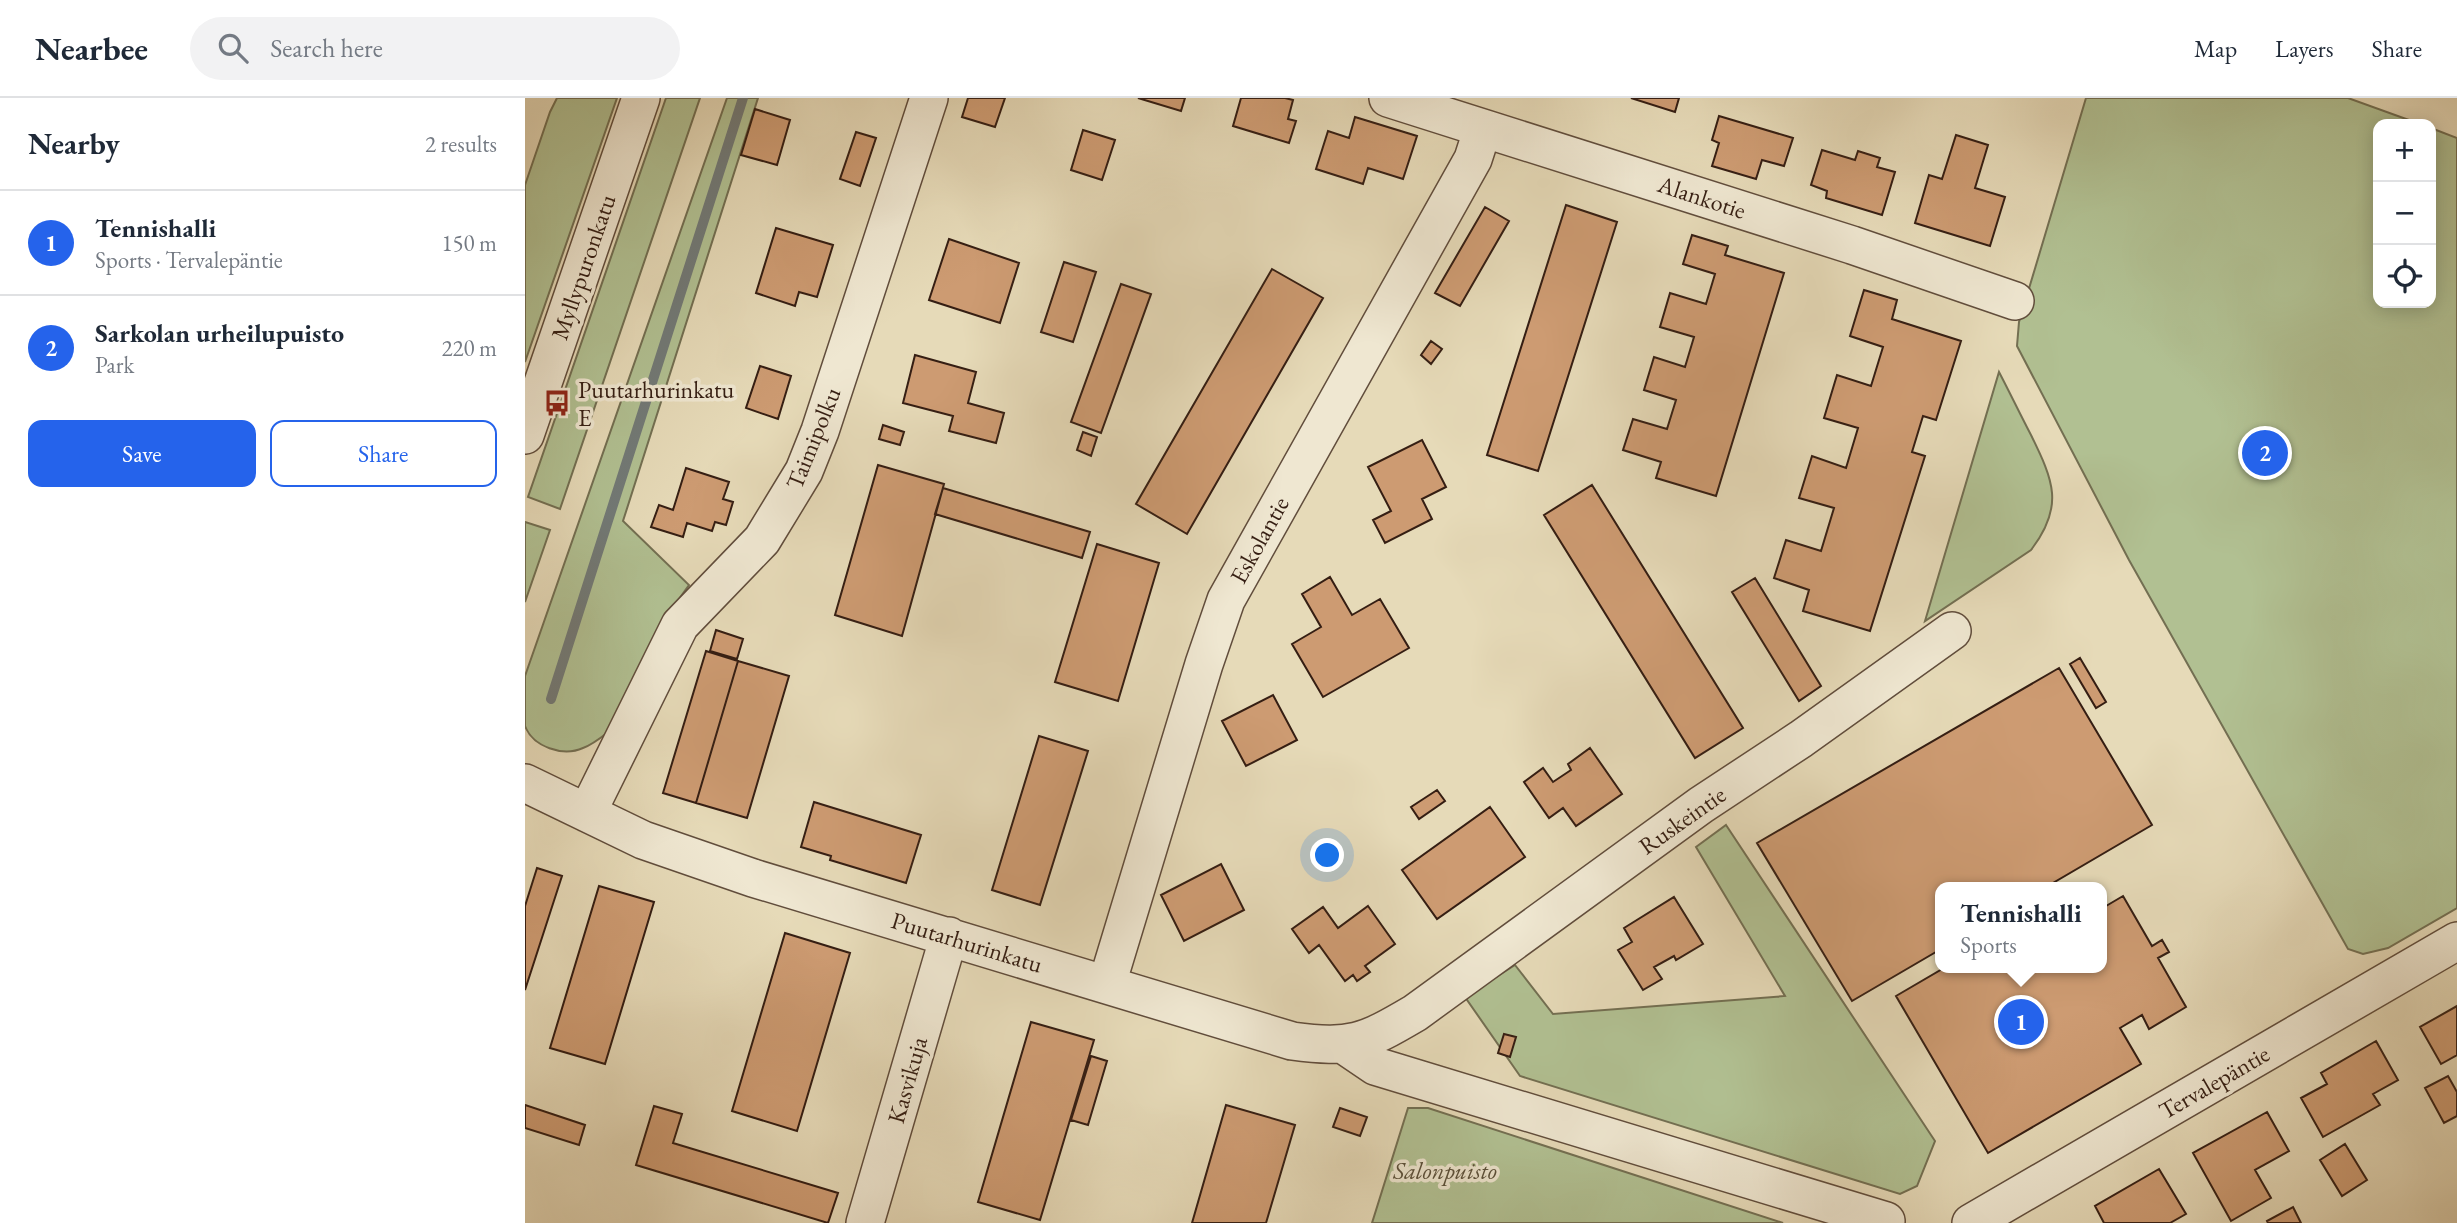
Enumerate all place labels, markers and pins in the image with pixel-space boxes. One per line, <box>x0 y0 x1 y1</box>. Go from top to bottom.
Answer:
place label: Puutarhurinkatu E <box>578 374 735 433</box>
bus stop icon: Puutarhurinkatu E <box>542 388 572 418</box>
pin: 2 <box>2242 427 2288 479</box>
pin: 1 <box>1998 996 2044 1048</box>

